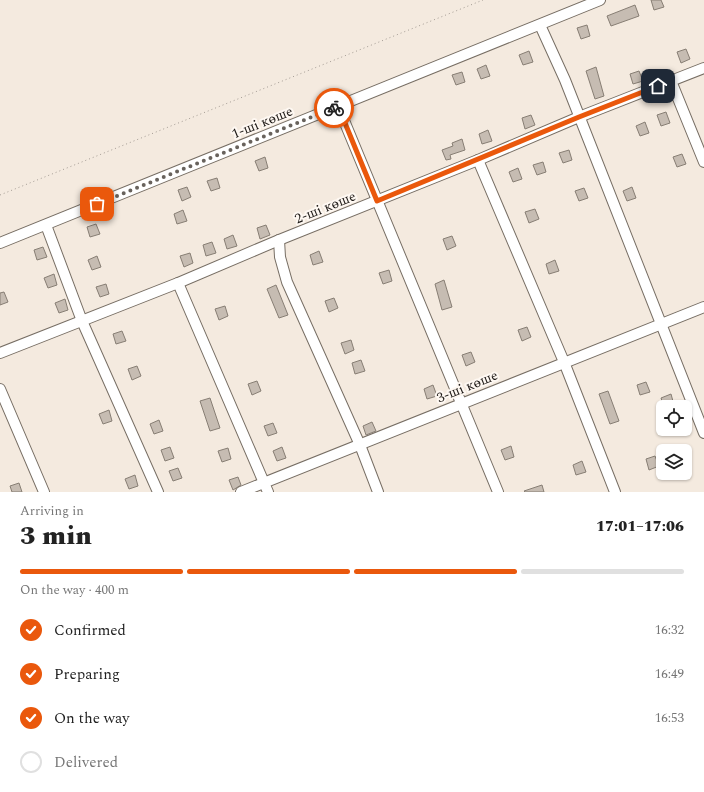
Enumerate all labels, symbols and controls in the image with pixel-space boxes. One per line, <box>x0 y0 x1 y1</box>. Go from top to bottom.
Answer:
pin <box>641 69 675 103</box>
icon: home <box>647 75 669 97</box>
courier <box>314 88 354 128</box>
icon: bike <box>323 97 345 119</box>
street label: 1-ші көше <box>228 101 296 144</box>
street label: 2-ші көше <box>291 186 359 229</box>
pin <box>80 187 114 221</box>
icon: bag <box>86 193 108 215</box>
street label: 3-ші көше <box>433 365 501 408</box>
map controls <box>656 400 692 480</box>
button: locate <box>656 400 692 436</box>
button: layers <box>656 444 692 480</box>
text: Arriving in <box>20 501 84 521</box>
text: 17:01–17:06 <box>596 515 684 538</box>
text: 3 min <box>20 516 92 556</box>
text: On the way · 400 m <box>20 580 129 600</box>
icon: check <box>20 619 42 641</box>
text: Confirmed <box>54 619 126 642</box>
text: 16:32 <box>655 620 684 640</box>
icon: check <box>20 663 42 685</box>
text: Preparing <box>54 663 120 686</box>
text: 16:49 <box>655 664 684 684</box>
icon: check <box>20 707 42 729</box>
text: On the way <box>54 707 129 730</box>
text: 16:53 <box>655 708 684 728</box>
text: Delivered <box>54 751 118 774</box>

